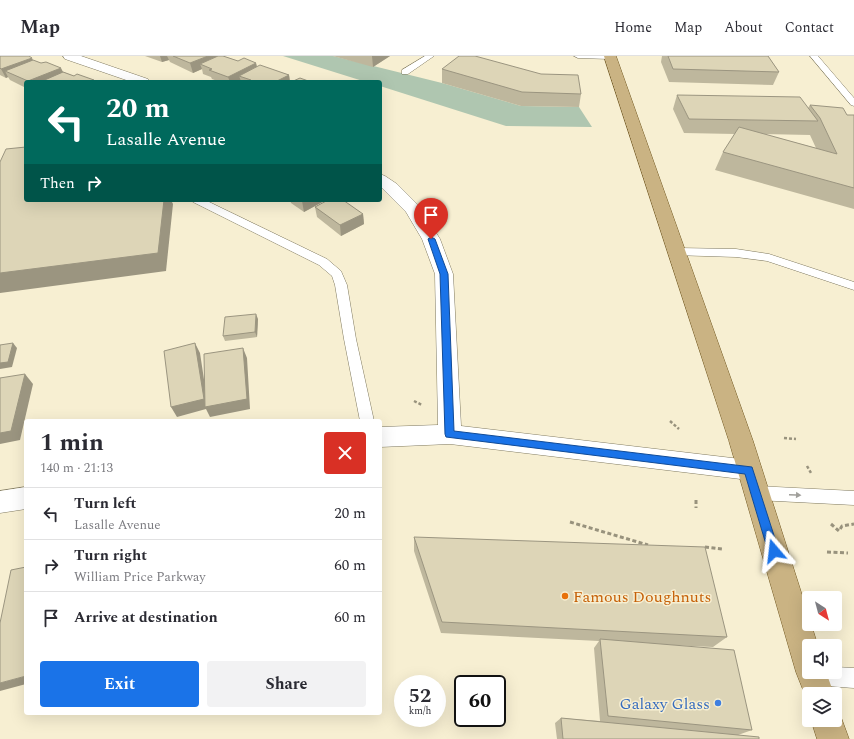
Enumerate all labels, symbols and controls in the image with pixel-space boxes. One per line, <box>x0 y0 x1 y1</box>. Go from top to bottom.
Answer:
text: Map <box>20 13 60 42</box>
text: Home <box>614 17 652 38</box>
text: Map <box>674 17 702 38</box>
text: About <box>724 17 763 38</box>
text: Contact <box>785 17 834 38</box>
text: 20 m <box>106 87 170 130</box>
icon: left <box>40 96 92 148</box>
text: Lasalle Avenue <box>106 126 226 153</box>
text: Then <box>40 172 75 195</box>
icon: right <box>83 172 105 194</box>
pin <box>414 198 448 239</box>
icon: arrive <box>420 204 442 226</box>
text: 1 min <box>40 425 104 461</box>
button: close <box>324 432 366 474</box>
text: 140 m · 21:13 <box>40 458 113 478</box>
text: Turn left <box>74 492 136 515</box>
one-way arrow <box>789 492 802 498</box>
text: 20 m <box>334 502 366 525</box>
icon: left <box>40 503 62 525</box>
text: Lasalle Avenue <box>74 515 161 535</box>
position arrow <box>753 530 795 572</box>
text: Turn right <box>74 544 147 567</box>
text: 60 m <box>334 554 366 577</box>
icon: right <box>40 555 62 577</box>
text: William Price Parkway <box>74 567 205 587</box>
place label: Famous Doughnuts <box>573 585 711 609</box>
marker: Famous Doughnuts <box>560 591 570 601</box>
north arrow <box>802 591 842 631</box>
map controls <box>802 591 842 727</box>
text: Arrive at destination <box>74 606 218 629</box>
text: 60 m <box>334 606 366 629</box>
icon: arrive <box>40 607 62 629</box>
button: sound <box>802 639 842 679</box>
button: Exit <box>40 661 199 707</box>
button: Share <box>207 661 366 707</box>
speed limit sign: 60 <box>454 675 506 727</box>
text: 52 <box>409 681 431 711</box>
button: layers <box>802 687 842 727</box>
place label: Galaxy Glass <box>619 692 710 716</box>
marker: Galaxy Glass <box>713 698 723 708</box>
text: km/h <box>409 703 431 719</box>

